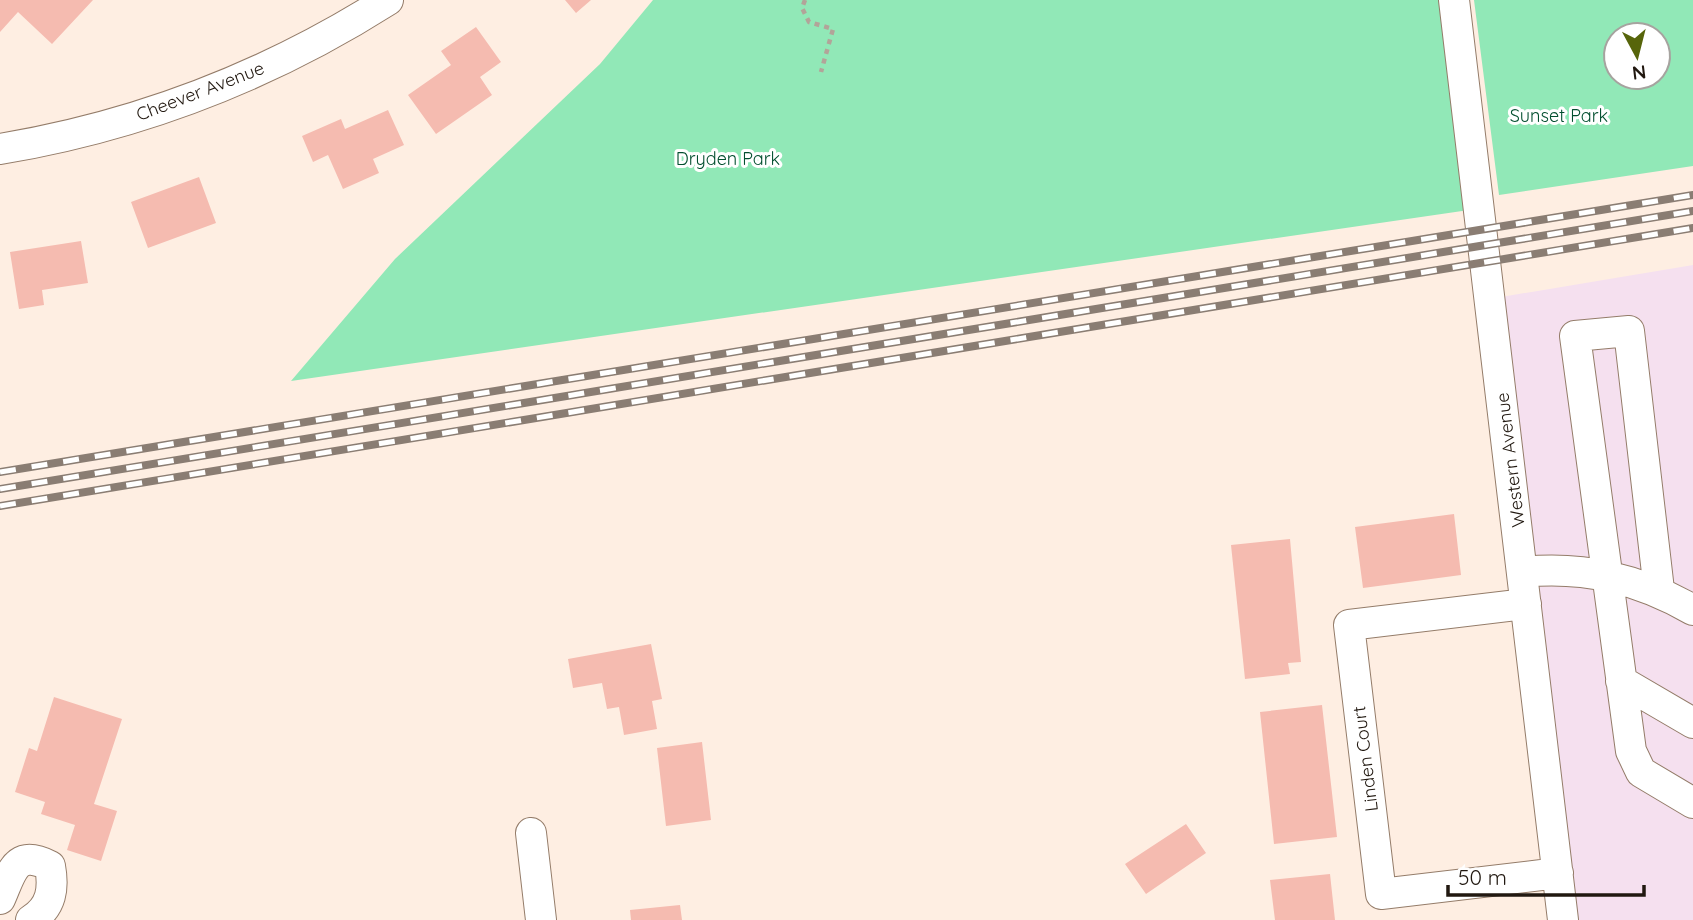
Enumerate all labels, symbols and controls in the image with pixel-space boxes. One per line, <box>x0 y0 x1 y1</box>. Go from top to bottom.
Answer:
north arrow <box>1602 21 1672 91</box>
street label: Cheever Avenue <box>133 56 267 126</box>
text: N <box>1631 60 1647 86</box>
park label: Sunset Park <box>1510 104 1608 127</box>
park label: Dryden Park <box>676 147 780 170</box>
street label: Western Avenue <box>1490 391 1530 529</box>
street label: Linden Court <box>1347 705 1383 813</box>
scale bar <box>1448 853 1644 897</box>
text: 50 m <box>1458 864 1507 890</box>

